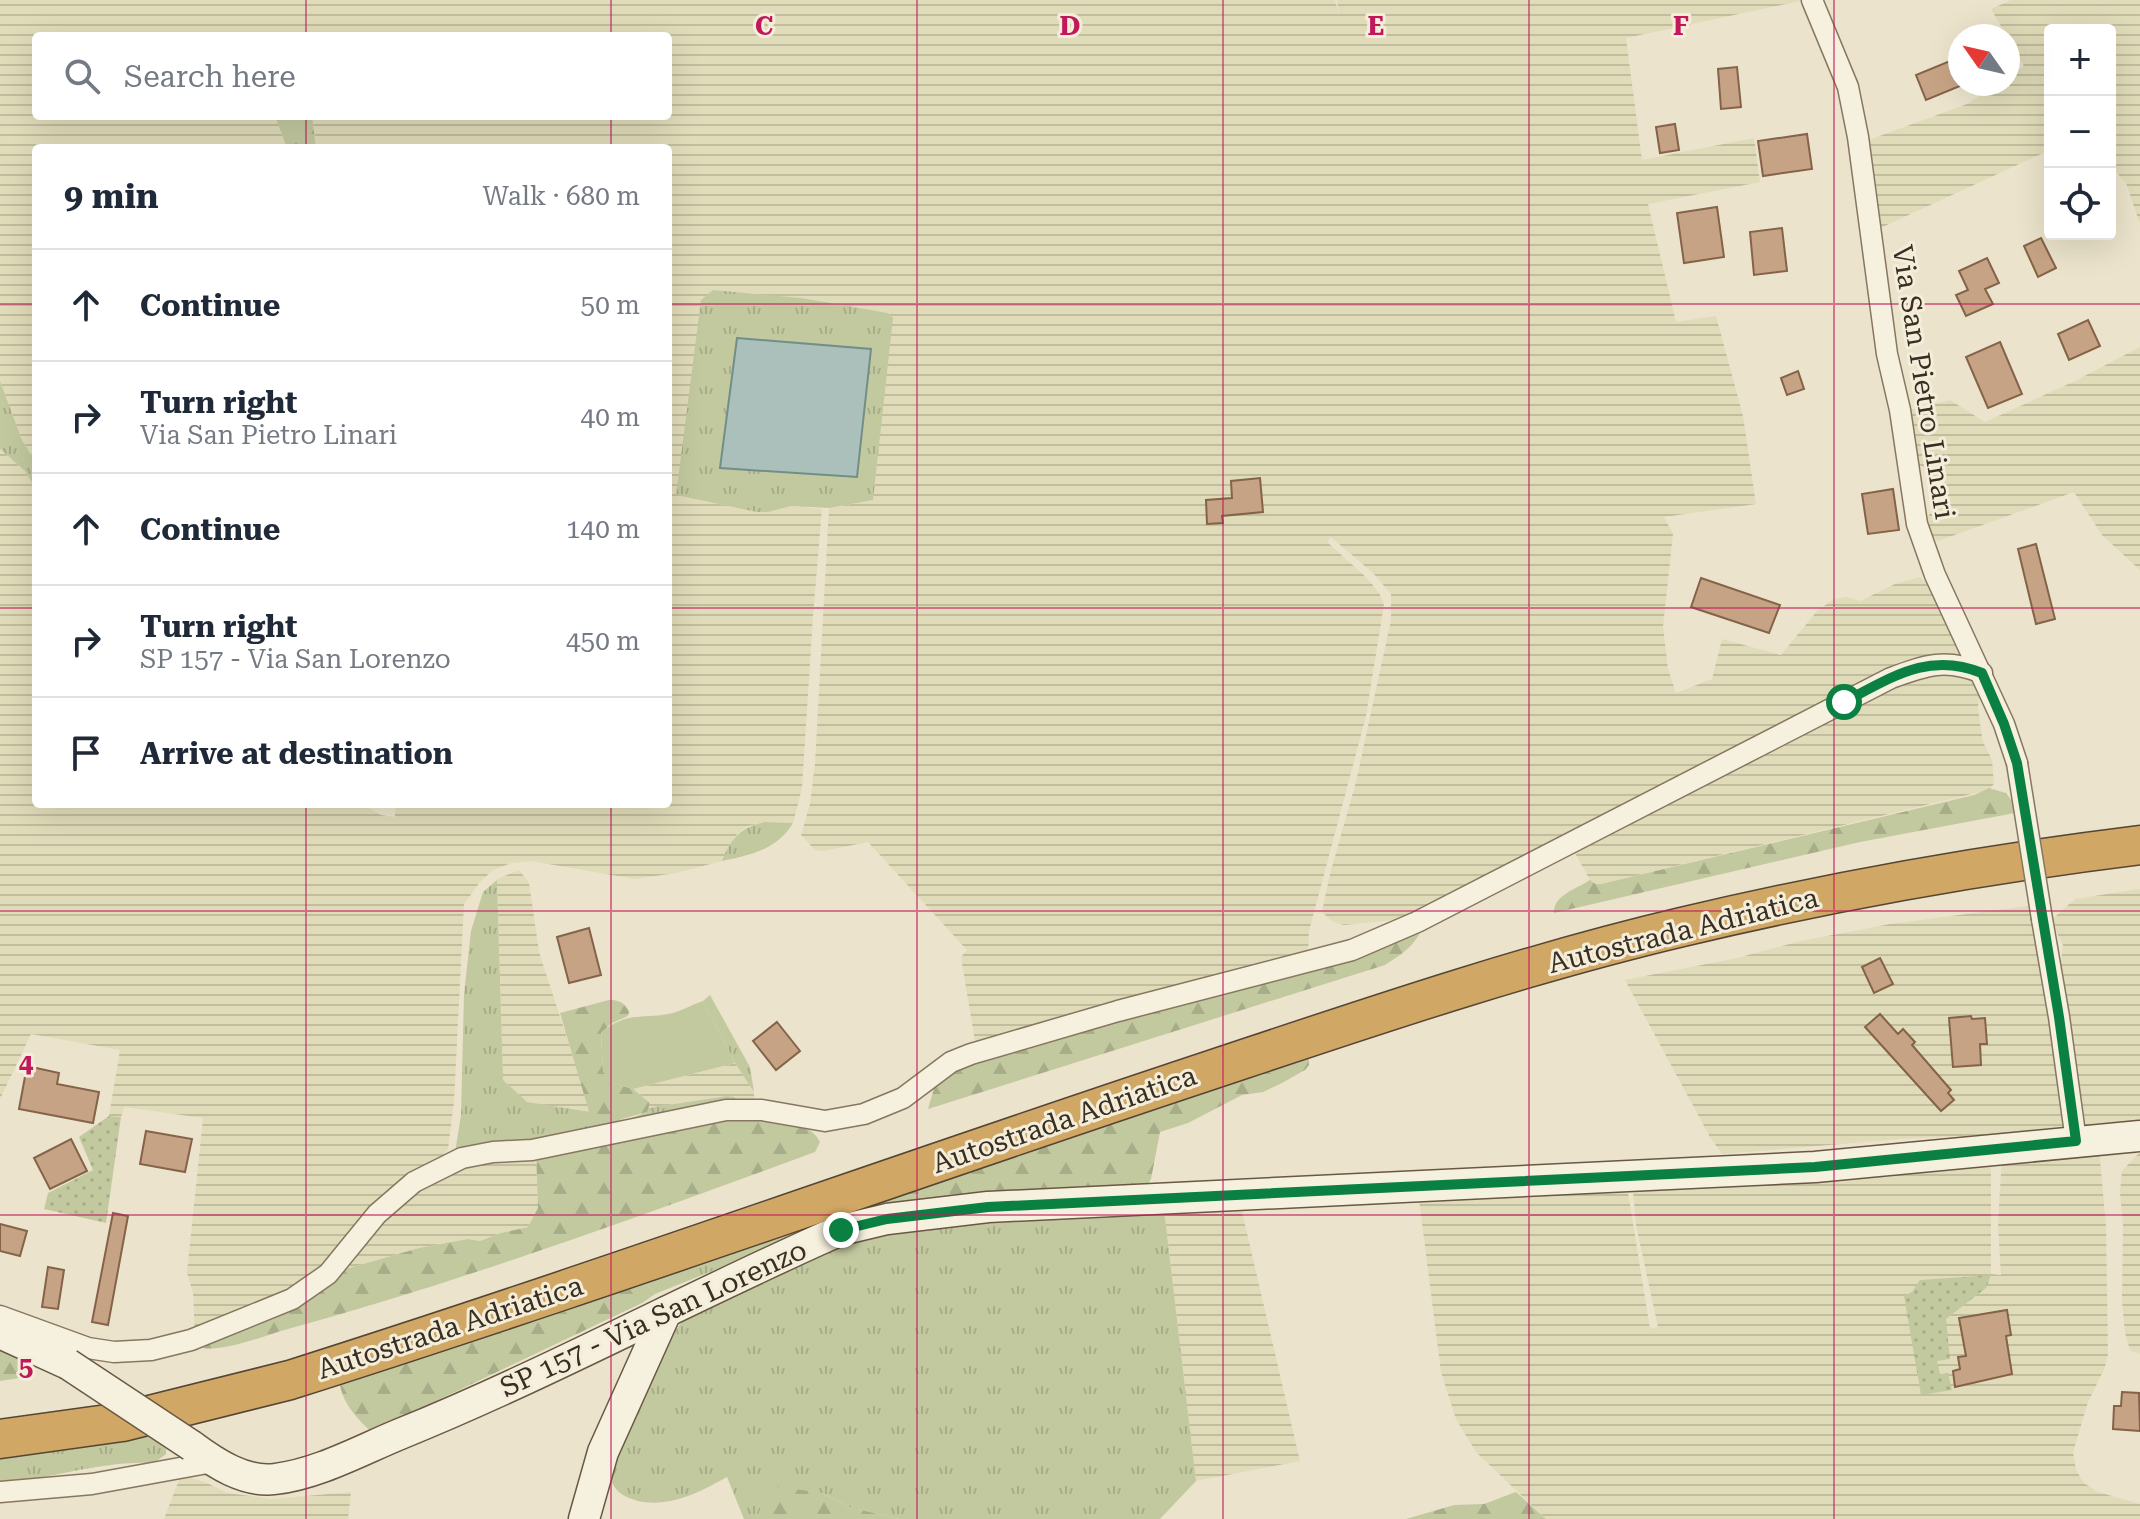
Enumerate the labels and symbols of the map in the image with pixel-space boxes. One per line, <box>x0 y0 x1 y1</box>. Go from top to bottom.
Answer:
text: C <box>755 11 773 41</box>
text: D <box>1060 11 1080 41</box>
text: E <box>1368 11 1384 41</box>
text: F <box>1673 11 1689 41</box>
north arrow <box>1948 24 2020 96</box>
street label: Via San Pietro Linari <box>1886 243 1961 521</box>
route start <box>1826 684 1862 720</box>
street label: Autostrada Adriatica <box>1545 881 1822 980</box>
text: 4 <box>19 1048 34 1078</box>
street label: Autostrada Adriatica <box>928 1059 1201 1180</box>
route end <box>823 1212 859 1248</box>
street label: SP 157 - Via San Lorenzo <box>495 1233 812 1404</box>
street label: Autostrada Adriatica <box>313 1269 587 1386</box>
text: 5 <box>19 1352 33 1382</box>

